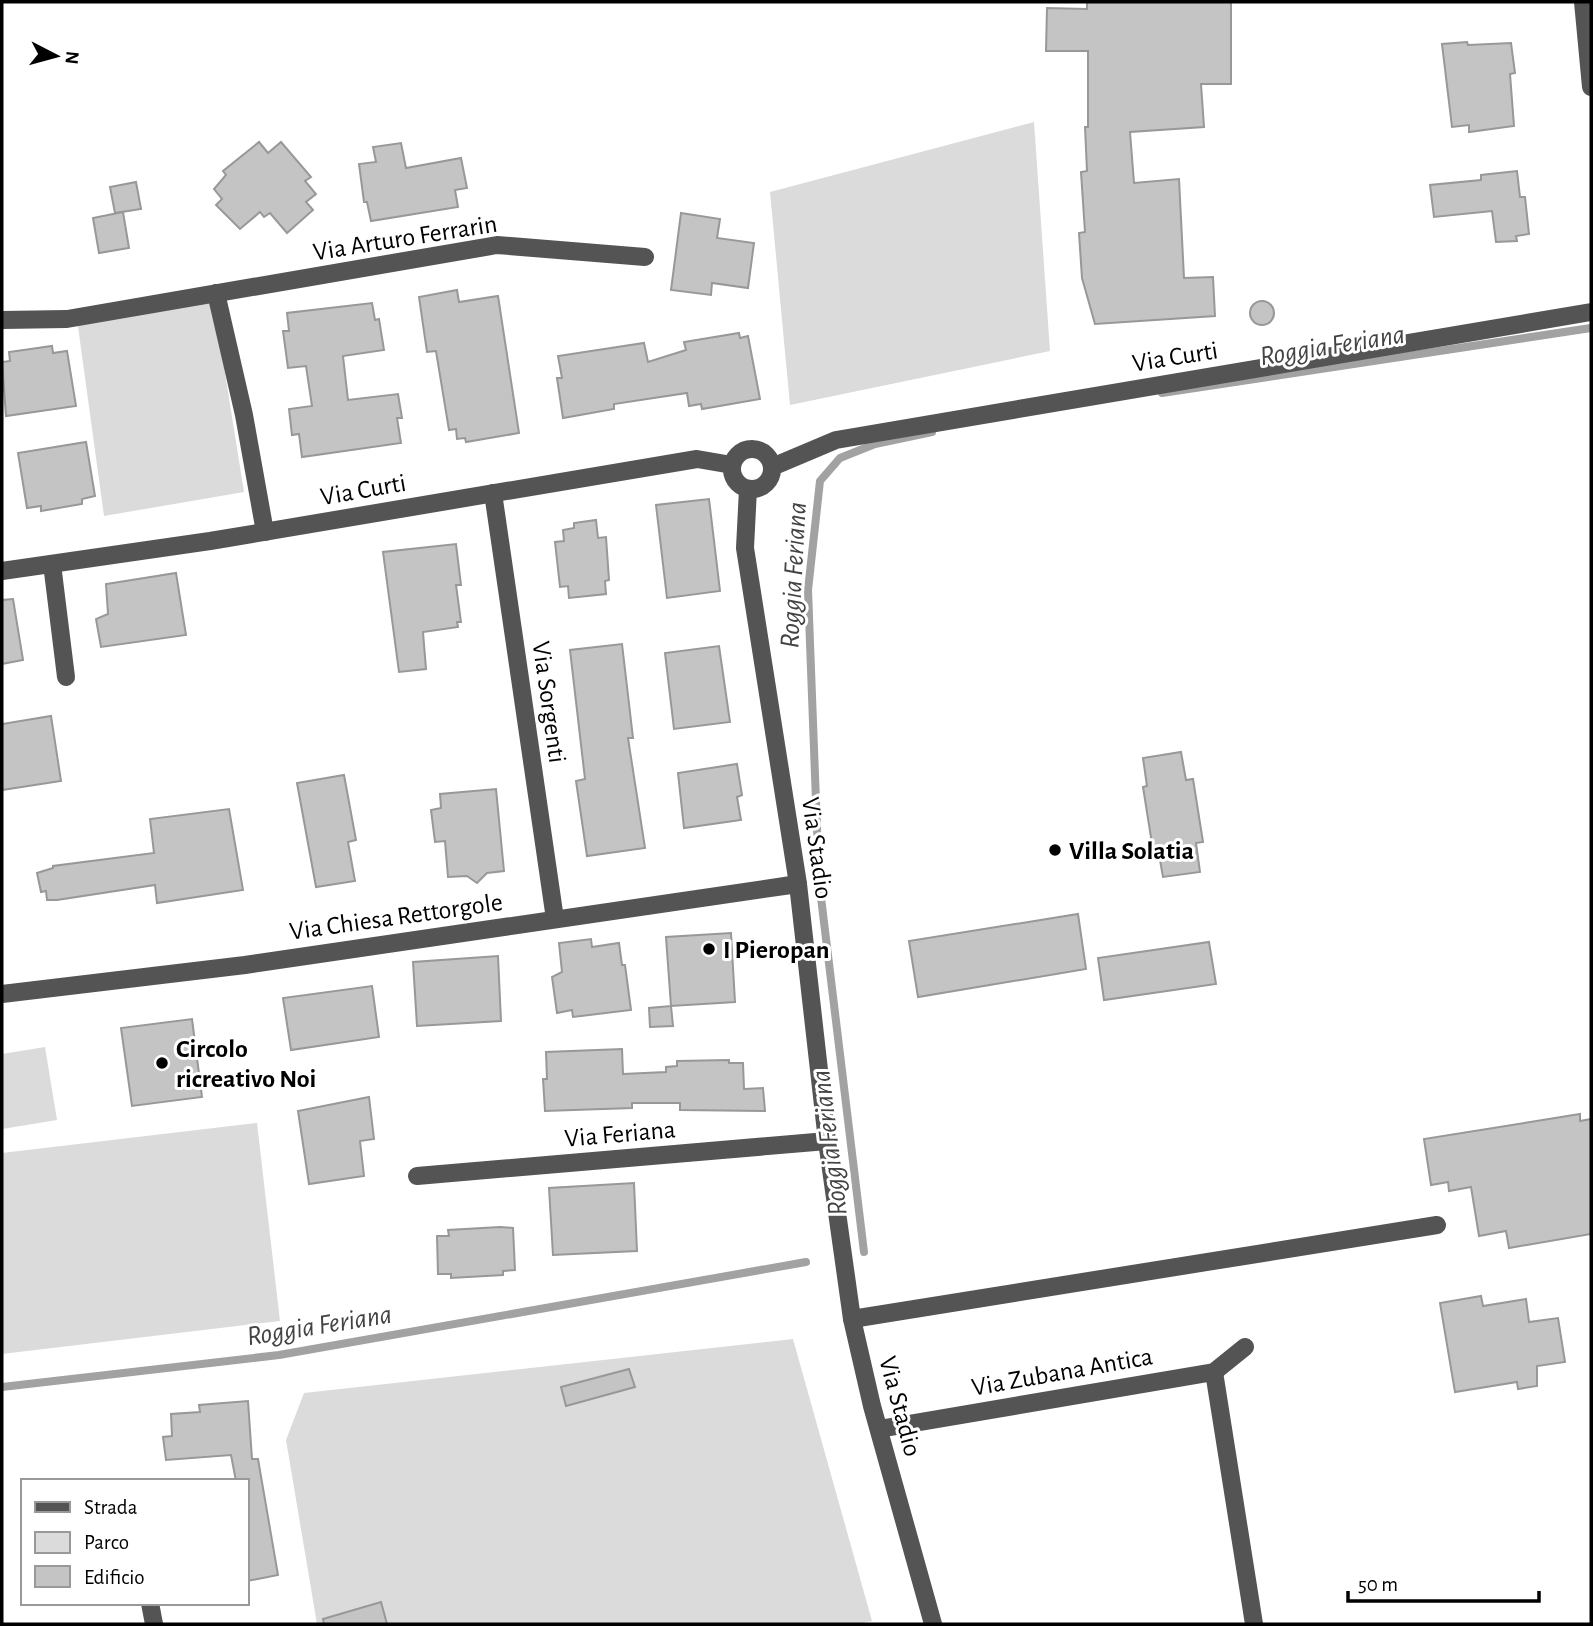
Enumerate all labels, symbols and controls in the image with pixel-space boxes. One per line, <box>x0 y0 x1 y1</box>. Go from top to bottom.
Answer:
north arrow <box>21 21 91 91</box>
text: N <box>61 50 82 65</box>
street label: Via Arturo Ferrarin <box>311 211 499 265</box>
water label: Roggia Feriana <box>1258 321 1407 371</box>
street label: Via Curti <box>1130 337 1220 377</box>
street label: Via Curti <box>318 470 408 510</box>
water label: Roggia Feriana <box>776 501 812 649</box>
street label: Via Sorgenti <box>528 640 570 765</box>
street label: Via Stadio <box>797 796 837 901</box>
place label: Villa Solatia <box>1069 838 1194 864</box>
marker: Villa Solatia <box>1047 842 1063 858</box>
street label: Via Chiesa Rettorgole <box>288 889 504 945</box>
place label: I Pieropan <box>723 937 830 963</box>
marker: I Pieropan <box>701 941 717 957</box>
place label: Circolo ricreativo Noi <box>176 1036 316 1092</box>
marker: Circolo ricreativo Noi <box>154 1055 170 1071</box>
water label: Roggia Feriana <box>807 1068 853 1217</box>
street label: Via Feriana <box>563 1116 677 1152</box>
water label: Roggia Feriana <box>245 1301 394 1351</box>
street label: Via Zubana Antica <box>970 1343 1155 1401</box>
street label: Via Stadio <box>874 1353 926 1459</box>
legend <box>21 1479 248 1605</box>
text: Strada <box>84 1497 138 1518</box>
text: Parco <box>84 1532 129 1553</box>
scale bar <box>1348 1560 1539 1604</box>
text: Edificio <box>84 1567 145 1588</box>
text: 50 m <box>1358 1574 1398 1595</box>

